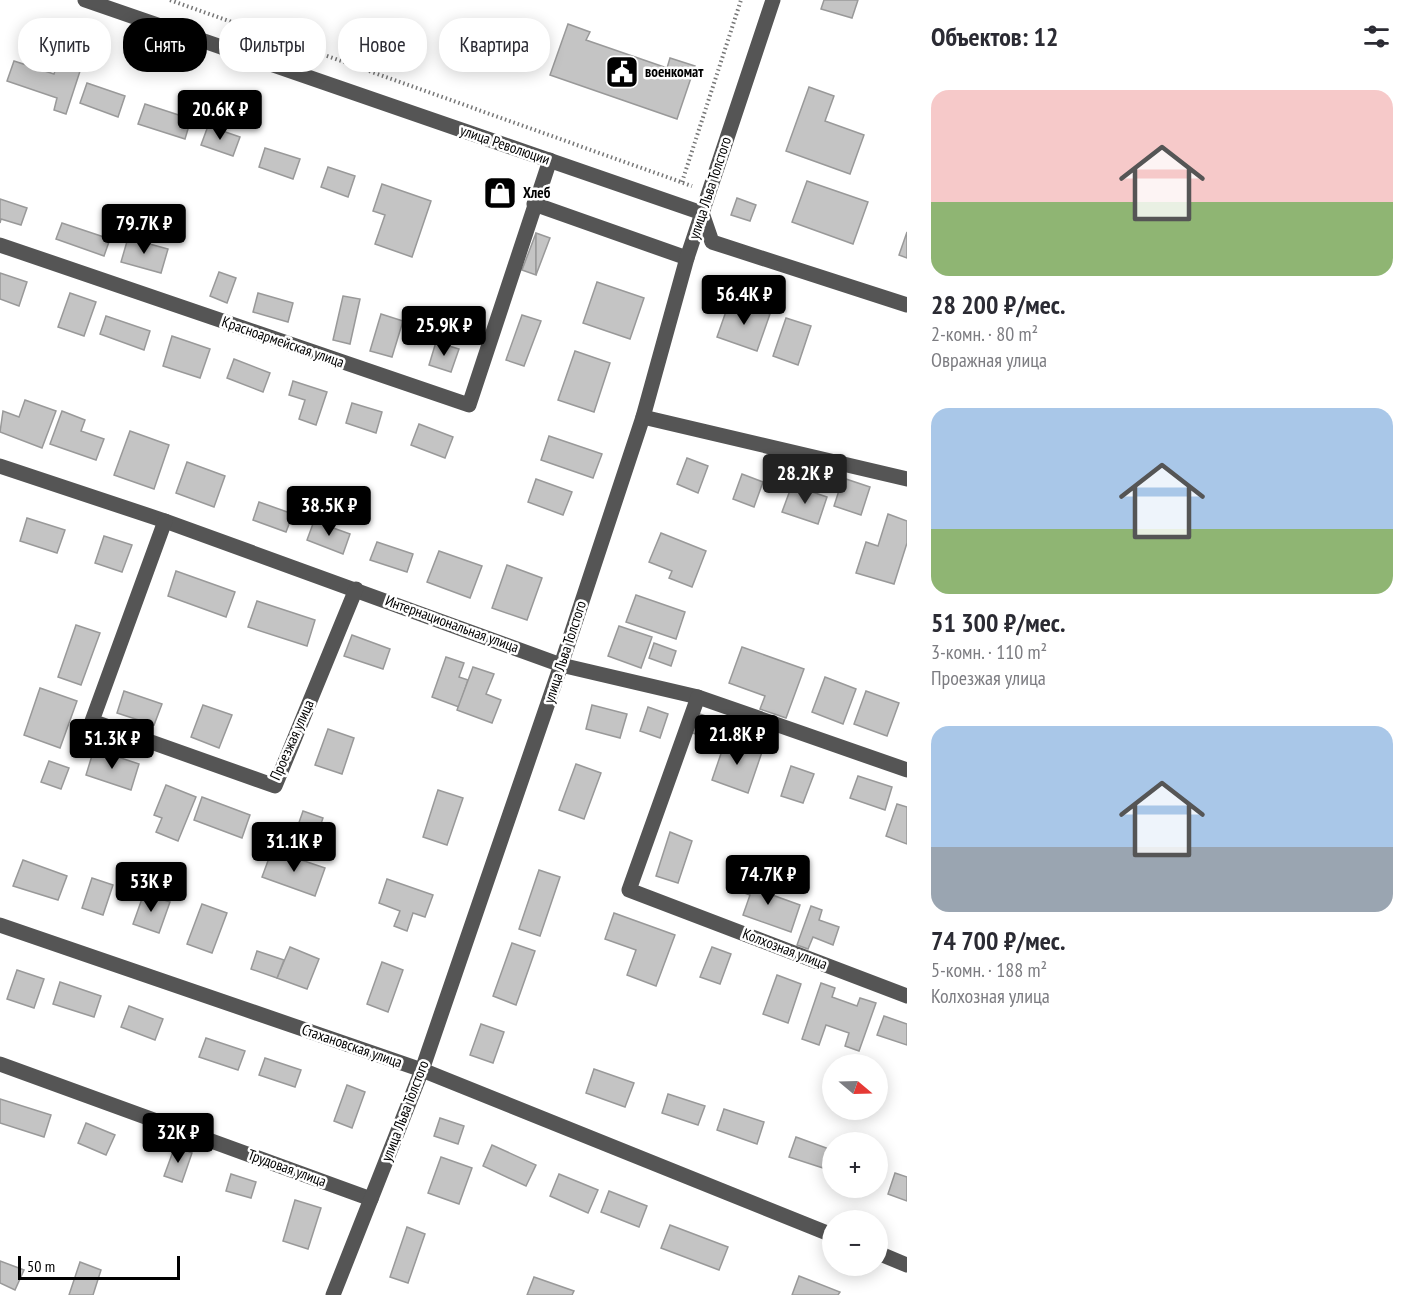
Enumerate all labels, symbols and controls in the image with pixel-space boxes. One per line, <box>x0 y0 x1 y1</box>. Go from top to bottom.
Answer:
chip: Купить <box>18 18 111 72</box>
chip: Снять <box>123 18 207 72</box>
chip: Фильтры <box>219 18 326 72</box>
chip: Новое <box>338 18 427 72</box>
chip: Квартира <box>439 18 550 72</box>
text: Объектов: 12 <box>931 20 1058 53</box>
icon: filters <box>1360 20 1393 53</box>
public building icon: военкомат <box>604 54 640 90</box>
place label: военкомат <box>645 62 704 81</box>
pin: 20.6K ₽ <box>165 90 275 141</box>
text: 20.6K ₽ <box>192 96 248 122</box>
street label: улица Революции <box>458 120 553 169</box>
icon: home <box>1108 129 1216 237</box>
street label: улица Льва Толстого <box>684 134 735 242</box>
shop icon: Хлеб <box>482 175 518 211</box>
place label: Хлеб <box>523 183 551 202</box>
pin: 79.7K ₽ <box>89 204 199 255</box>
text: 79.7K ₽ <box>116 210 172 236</box>
pin: 56.4K ₽ <box>689 275 799 326</box>
text: 56.4K ₽ <box>716 281 772 307</box>
text: 28 200 ₽/мес. <box>931 288 1065 321</box>
pin: 25.9K ₽ <box>389 306 499 357</box>
street label: Красноармейская улица <box>219 312 347 371</box>
text: 25.9K ₽ <box>416 312 472 338</box>
text: 2-комн. · 80 m² <box>931 321 1038 347</box>
text: Овражная улица <box>931 347 1047 373</box>
icon: home <box>1108 447 1216 555</box>
pin: 28.2K ₽ <box>750 454 860 505</box>
text: 28.2K ₽ <box>777 460 833 486</box>
pin: 38.5K ₽ <box>274 486 384 537</box>
text: 38.5K ₽ <box>301 492 357 518</box>
street label: Интернациональная улица <box>383 591 522 657</box>
street label: улица Льва Толстого <box>539 598 590 706</box>
text: 51 300 ₽/мес. <box>931 606 1065 639</box>
text: 3-комн. · 110 m² <box>931 639 1047 665</box>
text: Проезжая улица <box>931 665 1046 691</box>
street label: Проезжая улица <box>265 697 318 783</box>
pin: 21.8K ₽ <box>682 715 792 766</box>
pin: 51.3K ₽ <box>57 719 167 770</box>
text: 21.8K ₽ <box>709 721 765 747</box>
text: 51.3K ₽ <box>84 725 140 751</box>
icon: home <box>1108 765 1216 873</box>
pin: 31.1K ₽ <box>239 822 349 873</box>
text: 31.1K ₽ <box>266 828 322 854</box>
pin: 74.7K ₽ <box>713 855 823 906</box>
text: 74.7K ₽ <box>740 861 796 887</box>
pin: 53K ₽ <box>109 862 193 913</box>
text: 53K ₽ <box>130 868 172 894</box>
street label: Колхозная улица <box>740 924 830 973</box>
text: 74 700 ₽/мес. <box>931 924 1065 957</box>
text: 5-комн. · 188 m² <box>931 957 1047 983</box>
text: Колхозная улица <box>931 983 1050 1009</box>
street label: Стахановская улица <box>299 1019 405 1072</box>
north arrow <box>822 1054 888 1120</box>
map controls <box>822 1054 888 1276</box>
street label: улица Льва Толстого <box>377 1058 433 1164</box>
pin: 32K ₽ <box>136 1113 220 1164</box>
text: 32K ₽ <box>157 1119 199 1145</box>
button: + <box>822 1132 888 1198</box>
street label: Трудовая улица <box>245 1145 329 1190</box>
button: − <box>822 1210 888 1276</box>
scale bar <box>18 1253 180 1280</box>
text: 50 m <box>27 1256 55 1276</box>

